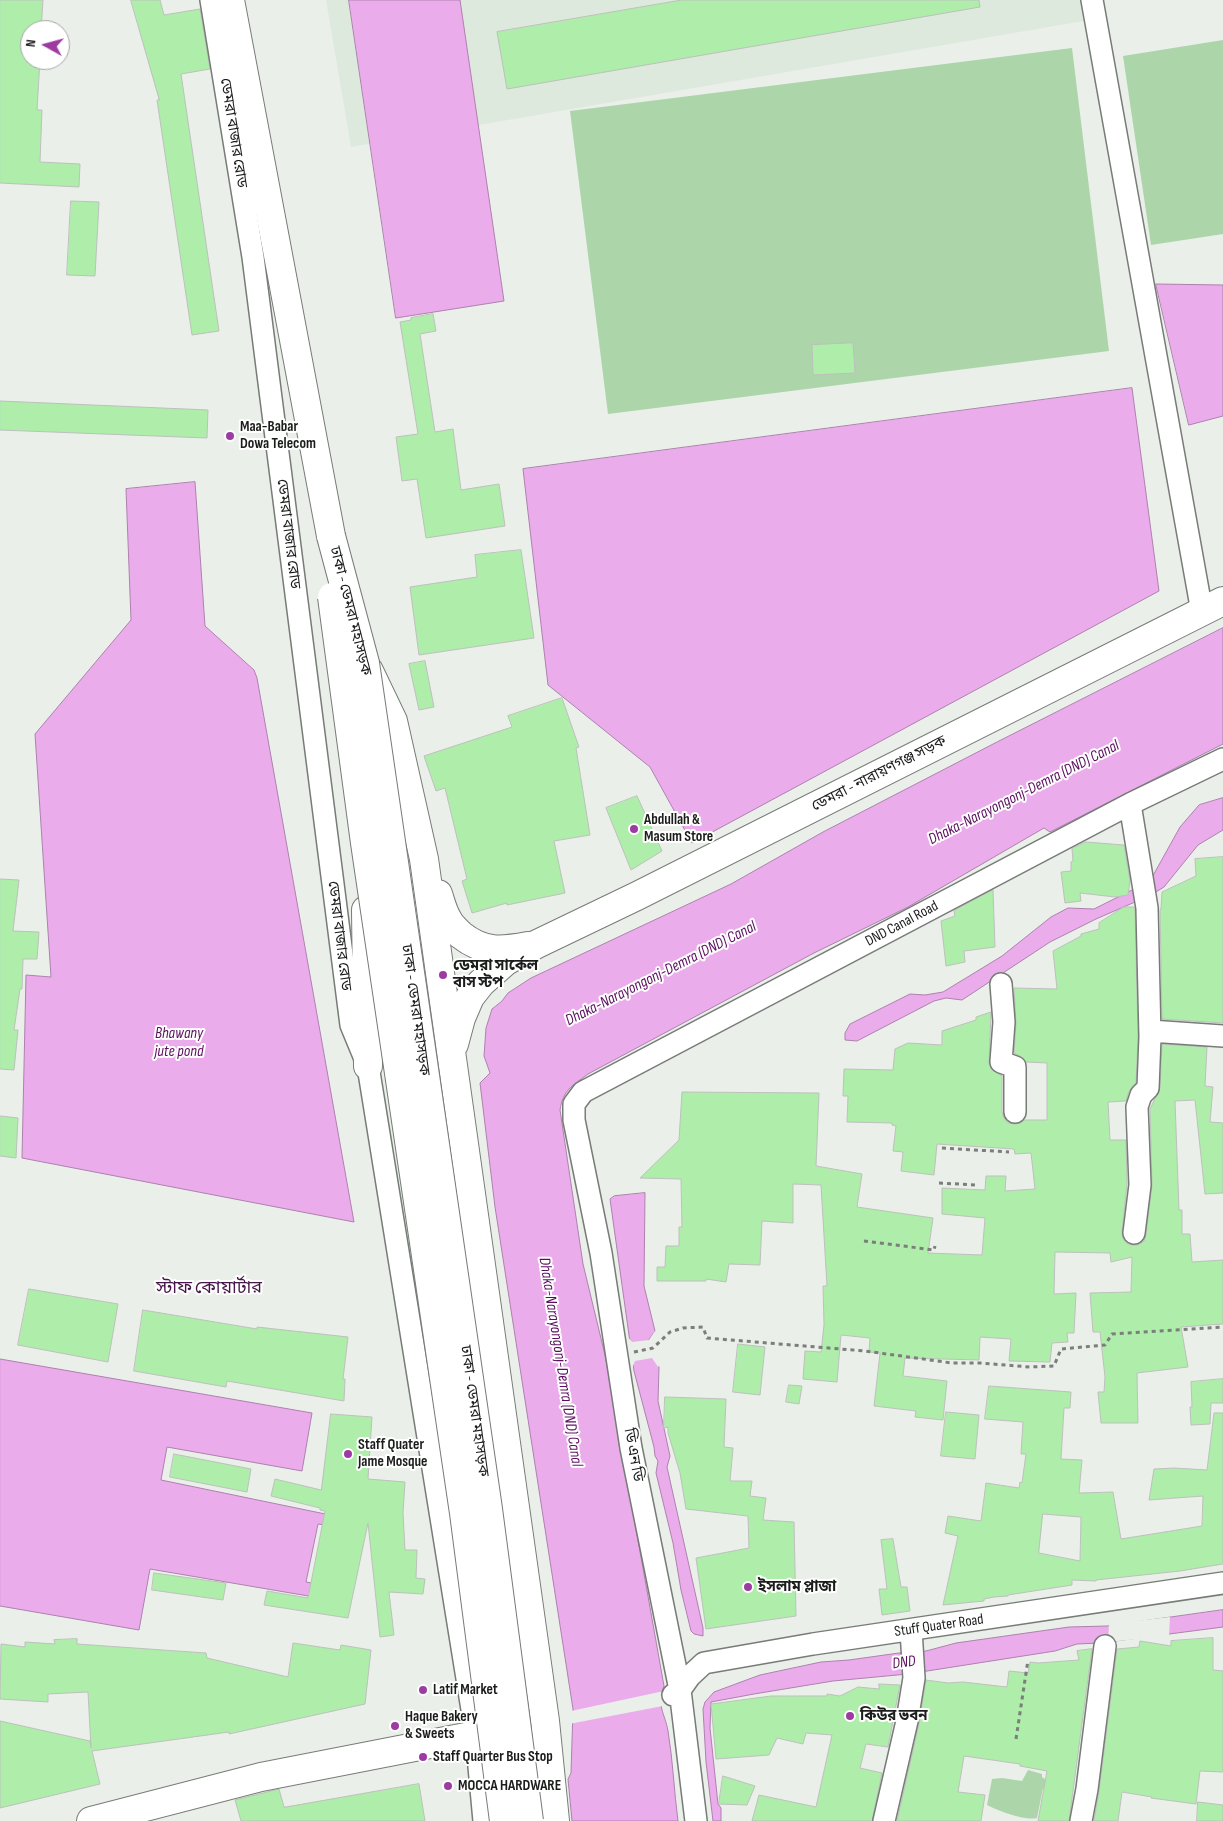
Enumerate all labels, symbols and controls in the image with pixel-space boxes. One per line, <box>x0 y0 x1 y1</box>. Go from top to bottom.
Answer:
north arrow <box>20 20 70 70</box>
text: N <box>22 38 39 48</box>
street label: ডেমরা বাজার রোড <box>215 77 251 189</box>
place label: Maa-Babar Dowa Telecom <box>240 418 316 453</box>
marker: Maa-Babar Dowa Telecom <box>224 430 236 442</box>
street label: ডেমরা বাজার রোড <box>272 478 304 590</box>
street label: ঢাকা - ডেমরা মহাসড়ক <box>325 545 375 677</box>
street label: ডেমরা - নারায়ণগঞ্জ সড়ক <box>809 732 949 816</box>
water label: Dhaka-Narayongonj-Demra (DND) Canal <box>925 736 1123 850</box>
place label: Abdullah & Masum Store <box>644 811 713 846</box>
marker: Abdullah & Masum Store <box>628 823 640 835</box>
street label: ডেমরা বাজার রোড <box>323 880 355 992</box>
street label: DND Canal Road <box>862 897 942 951</box>
water label: Dhaka-Narayongonj-Demra (DND) Canal <box>562 917 760 1031</box>
street label: ঢাকা - ডেমরা মহাসড়ক <box>397 943 433 1077</box>
place label: ডেমরা সার্কেল বাস স্টপ <box>453 957 538 992</box>
marker: ডেমরা সার্কেল বাস স্টপ <box>437 969 449 981</box>
water label: Bhawany jute pond <box>155 1024 203 1062</box>
water label: Dhaka-Narayongonj-Demra (DND) Canal <box>534 1256 586 1468</box>
district label: স্টাফ কোয়ার্টার <box>156 1277 262 1299</box>
street label: ঢাকা - ডেমরা মহাসড়ক <box>456 1344 492 1478</box>
street label: ডি এন ডি <box>619 1427 647 1483</box>
place label: Staff Quater Jame Mosque <box>358 1436 427 1471</box>
marker: Staff Quater Jame Mosque <box>342 1448 354 1460</box>
place label: ইসলাম প্লাজা <box>758 1578 836 1596</box>
marker: ইসলাম প্লাজা <box>742 1581 754 1593</box>
street label: Stuff Quater Road <box>893 1611 985 1641</box>
water label: DND <box>891 1652 917 1674</box>
place label: Latif Market <box>433 1681 498 1699</box>
marker: Latif Market <box>417 1684 429 1696</box>
place label: কিউর ভবন <box>860 1707 928 1725</box>
place label: Haque Bakery & Sweets <box>405 1708 478 1743</box>
marker: কিউর ভবন <box>844 1710 856 1722</box>
marker: Haque Bakery & Sweets <box>389 1720 401 1732</box>
place label: Staff Quarter Bus Stop <box>433 1748 553 1766</box>
marker: Staff Quarter Bus Stop <box>417 1751 429 1763</box>
place label: MOCCA HARDWARE <box>458 1777 561 1795</box>
marker: MOCCA HARDWARE <box>442 1780 454 1792</box>

